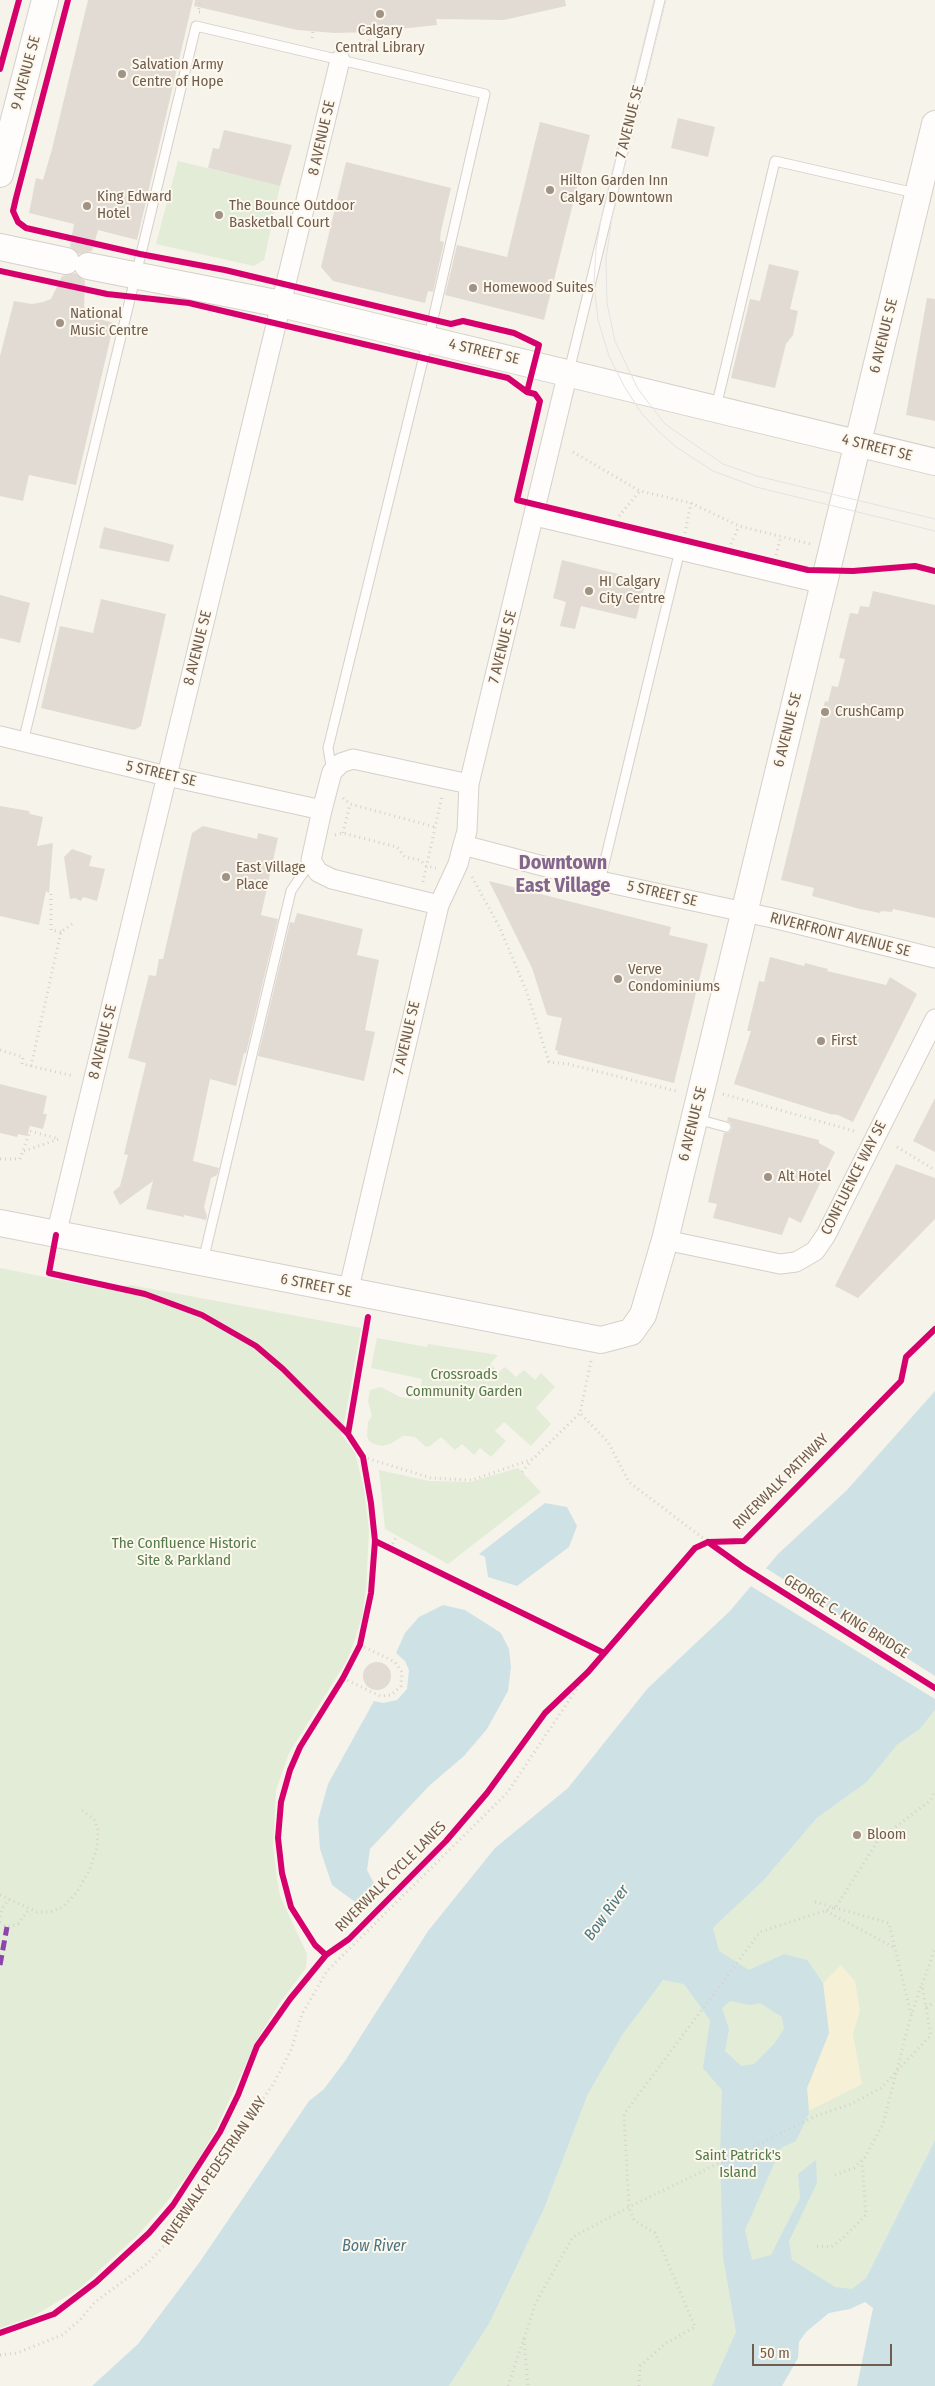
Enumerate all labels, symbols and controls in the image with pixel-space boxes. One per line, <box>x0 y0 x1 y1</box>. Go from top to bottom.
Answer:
marker: Calgary Central Library <box>374 8 386 20</box>
place label: Calgary Central Library <box>335 22 425 57</box>
street label: 9 AVENUE SE <box>7 34 45 112</box>
place label: Salvation Army Centre of Hope <box>132 56 224 91</box>
marker: Salvation Army Centre of Hope <box>116 68 128 80</box>
street label: 7 AVENUE SE <box>612 83 648 161</box>
street label: 8 AVENUE SE <box>305 99 339 177</box>
place label: Hilton Garden Inn Calgary Downtown <box>560 172 673 207</box>
marker: Hilton Garden Inn Calgary Downtown <box>544 184 556 196</box>
place label: King Edward Hotel <box>97 188 172 223</box>
place label: The Bounce Outdoor Basketball Court <box>229 197 355 232</box>
marker: King Edward Hotel <box>81 200 93 212</box>
marker: The Bounce Outdoor Basketball Court <box>213 209 225 221</box>
place label: Homewood Suites <box>483 279 594 297</box>
marker: Homewood Suites <box>467 282 479 294</box>
street label: 6 AVENUE SE <box>866 297 902 375</box>
place label: National Music Centre <box>70 305 148 340</box>
marker: National Music Centre <box>54 317 66 329</box>
street label: 4 STREET SE <box>447 335 521 369</box>
street label: 4 STREET SE <box>840 431 914 465</box>
place label: HI Calgary City Centre <box>599 573 665 608</box>
marker: HI Calgary City Centre <box>583 585 595 597</box>
street label: 7 AVENUE SE <box>485 608 521 686</box>
street label: 8 AVENUE SE <box>180 609 216 687</box>
street label: 6 AVENUE SE <box>770 691 806 769</box>
place label: CrushCamp <box>835 703 904 721</box>
marker: CrushCamp <box>819 706 831 718</box>
street label: 5 STREET SE <box>124 757 198 791</box>
district label: Downtown East Village <box>516 851 610 898</box>
place label: East Village Place <box>236 859 306 894</box>
marker: East Village Place <box>220 871 232 883</box>
street label: 5 STREET SE <box>625 877 699 911</box>
street label: RIVERFRONT AVENUE SE <box>768 909 912 961</box>
place label: Verve Condominiums <box>628 961 720 996</box>
marker: Verve Condominiums <box>612 973 624 985</box>
street label: 7 AVENUE SE <box>390 999 424 1077</box>
street label: 8 AVENUE SE <box>85 1003 121 1081</box>
place label: First <box>831 1032 857 1050</box>
marker: First <box>815 1035 827 1047</box>
street label: 6 AVENUE SE <box>675 1085 711 1163</box>
street label: CONFLUENCE WAY SE <box>817 1118 891 1238</box>
place label: Alt Hotel <box>778 1168 831 1186</box>
marker: Alt Hotel <box>762 1171 774 1183</box>
street label: 6 STREET SE <box>279 1270 353 1302</box>
park label: Crossroads Community Garden <box>406 1366 522 1401</box>
street label: RIVERWALK PATHWAY <box>729 1430 833 1534</box>
park label: The Confluence Historic Site & Parkland <box>112 1535 256 1570</box>
street label: GEORGE C. KING BRIDGE <box>780 1571 912 1663</box>
street label: RIVERWALK CYCLE LANES <box>332 1818 450 1936</box>
place label: Bloom <box>867 1826 906 1844</box>
marker: Bloom <box>851 1829 863 1841</box>
water label: Bow River <box>580 1881 634 1945</box>
street label: RIVERWALK PEDESTRIAN WAY <box>158 2093 270 2249</box>
park label: Saint Patrick's Island <box>695 2147 781 2182</box>
water label: Bow River <box>342 2237 406 2257</box>
scale bar <box>755 2334 895 2366</box>
text: 50 m <box>760 2344 790 2362</box>

